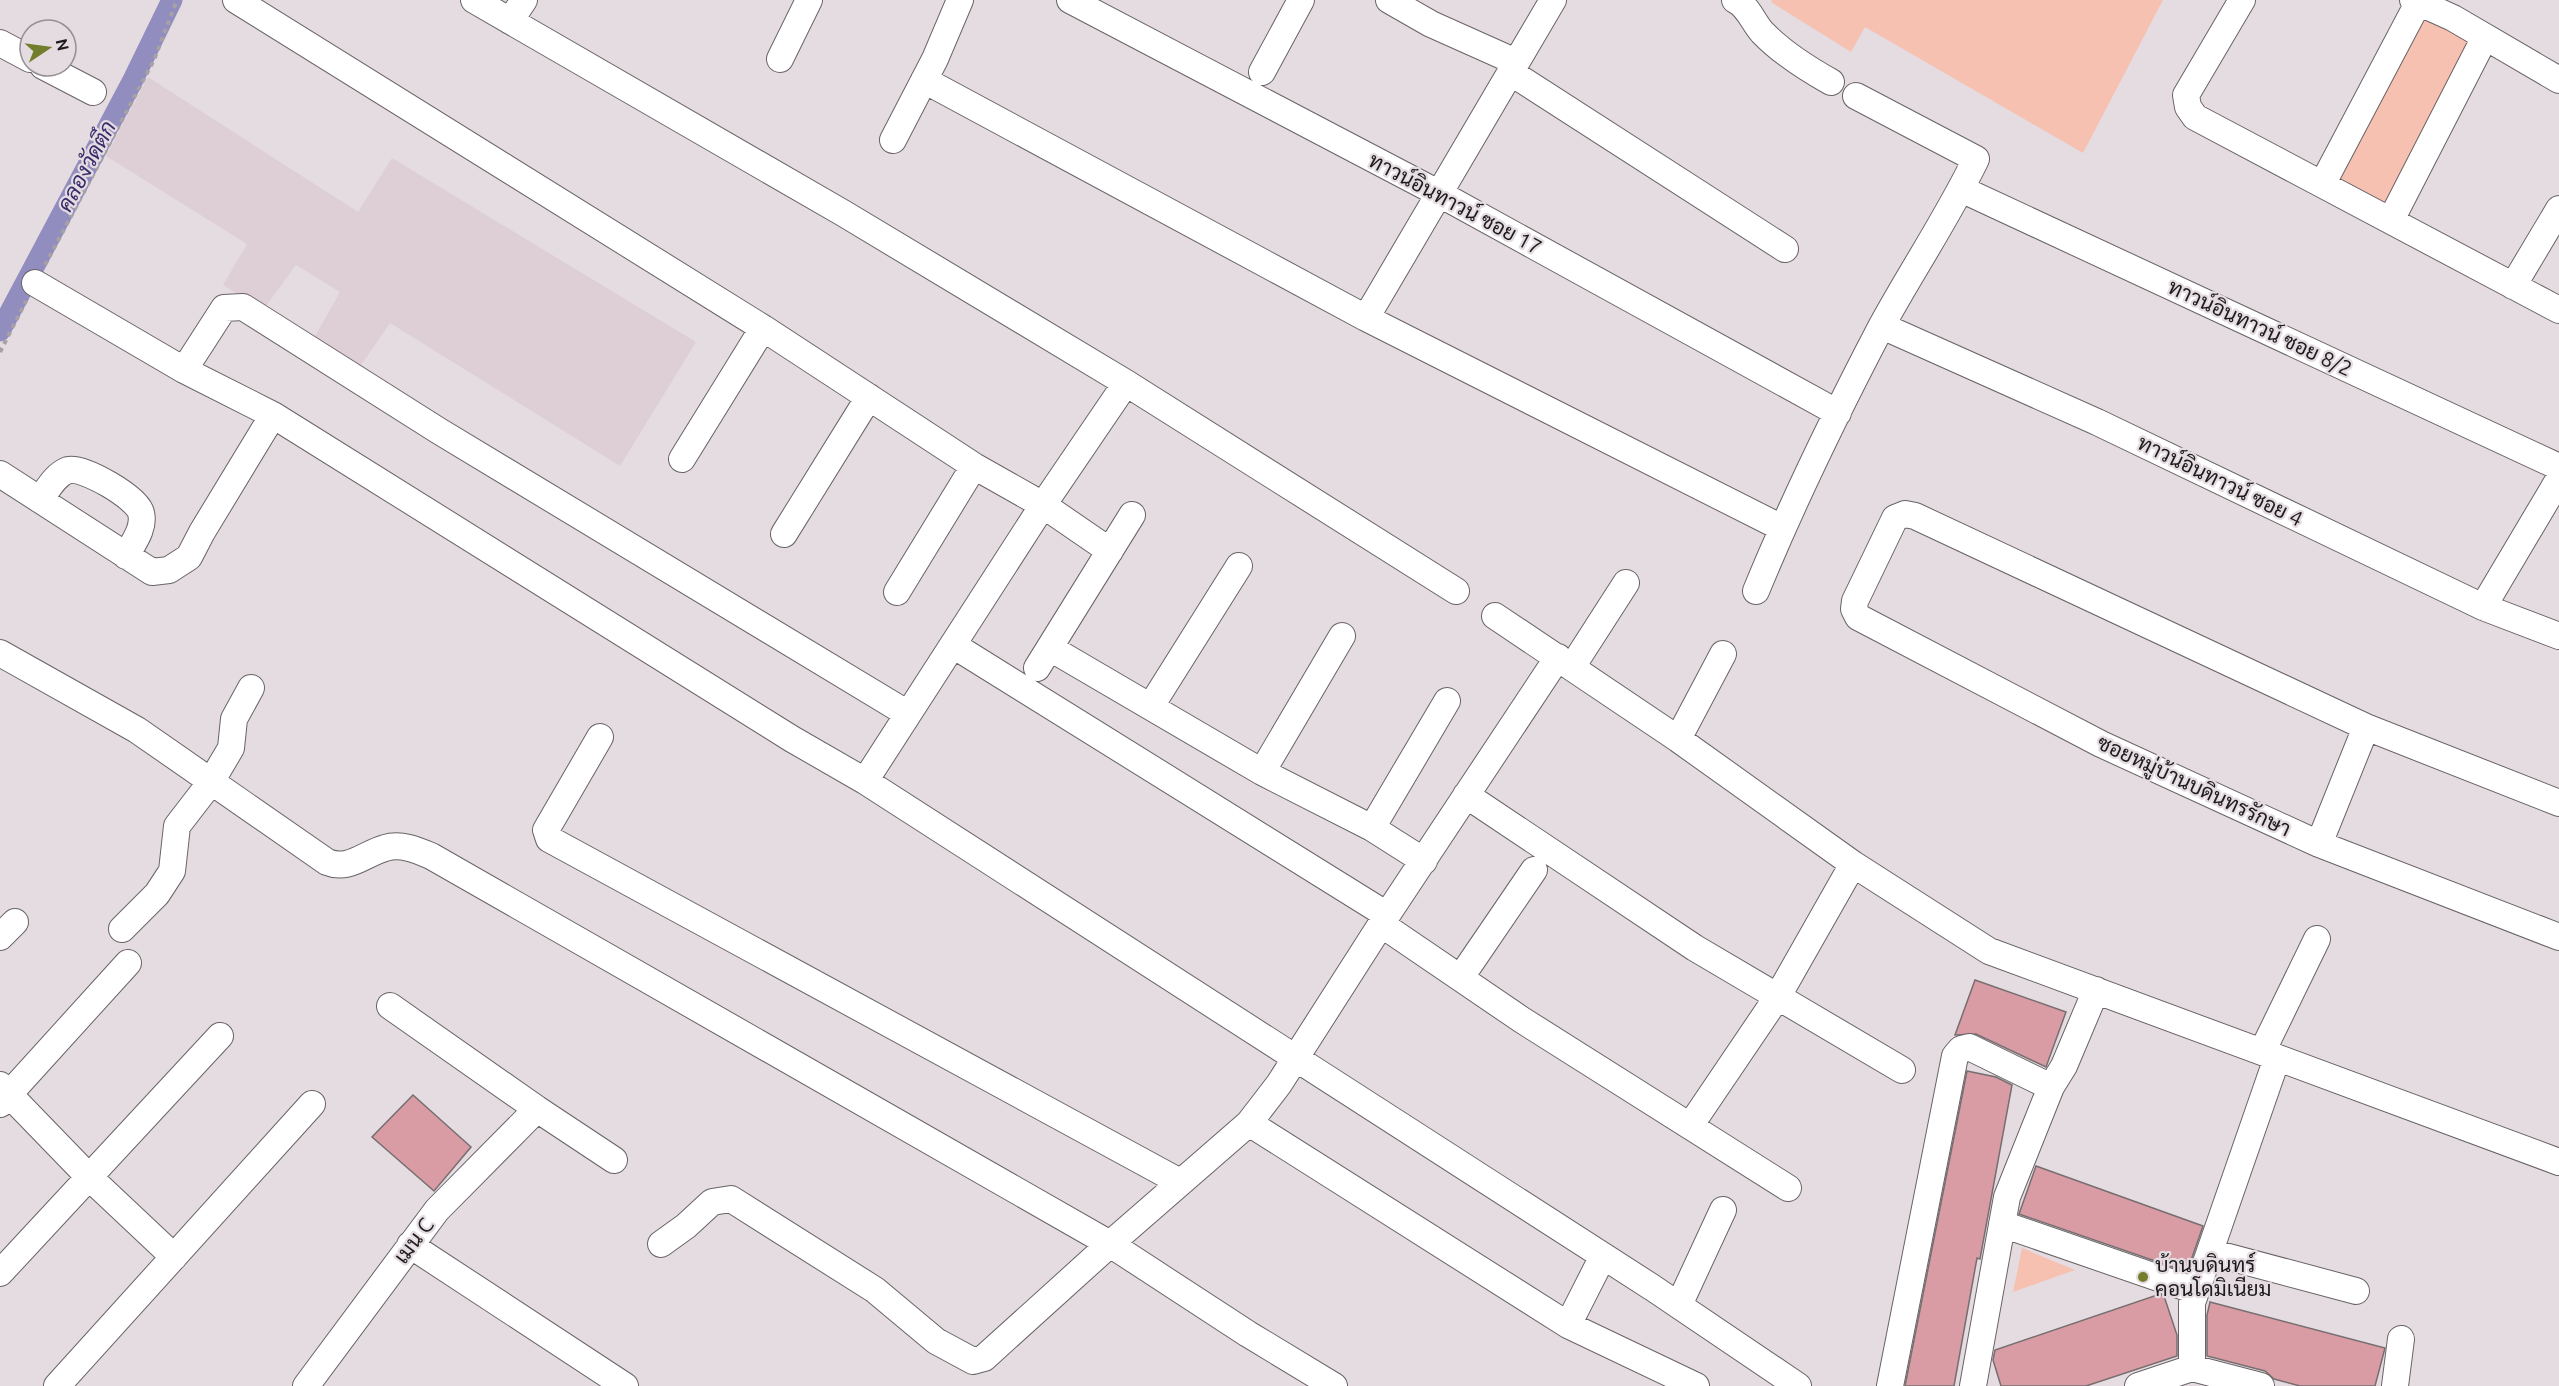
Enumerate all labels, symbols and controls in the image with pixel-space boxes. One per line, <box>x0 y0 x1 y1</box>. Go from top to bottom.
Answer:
north arrow <box>18 18 78 78</box>
text: N <box>53 37 73 52</box>
water label: คลองวัดตึก <box>51 116 120 215</box>
street label: ทาวน์อินทาวน์ ซอย 17 <box>1365 146 1547 259</box>
street label: ทาวน์อินทาวน์ ซอย 8/2 <box>2165 273 2357 380</box>
street label: ทาวน์อินทาวน์ ซอย 4 <box>2134 429 2307 530</box>
street label: ซอยหมู่บ้านบดินทรรักษา <box>2092 730 2295 844</box>
street label: เมน C <box>388 1213 438 1268</box>
place label: บ้านบดินทร์ คอนโดมิเนียม <box>2155 1251 2271 1300</box>
marker: บ้านบดินทร์ คอนโดมิเนียม <box>2136 1270 2150 1284</box>

